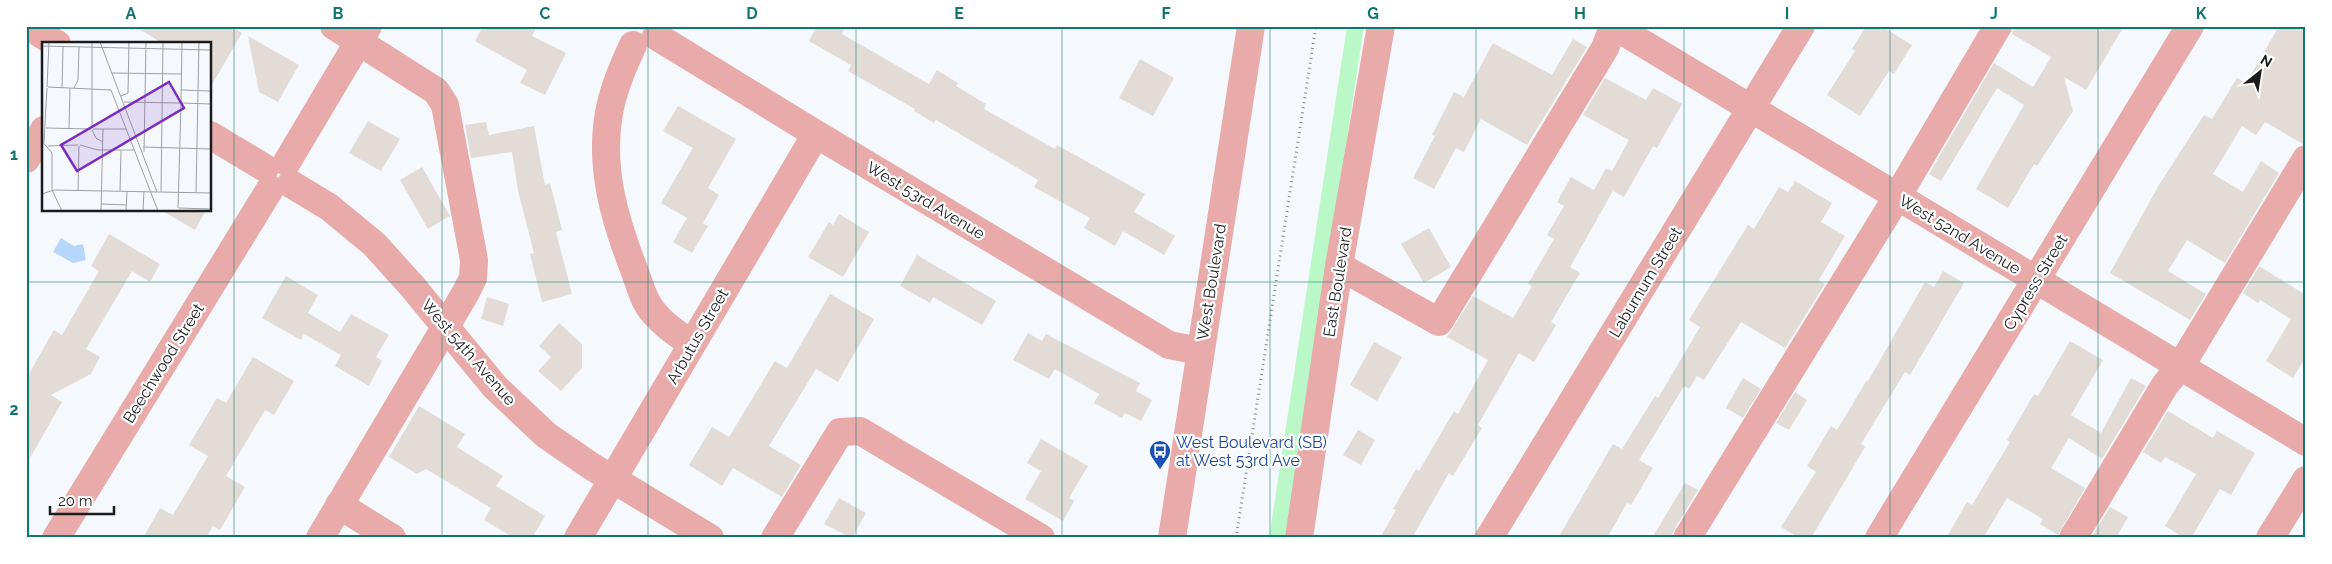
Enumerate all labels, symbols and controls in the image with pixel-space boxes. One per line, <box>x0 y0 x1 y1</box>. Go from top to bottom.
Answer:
text: A <box>126 4 137 23</box>
text: B <box>333 4 344 23</box>
text: C <box>540 4 551 23</box>
text: D <box>746 4 758 23</box>
text: E <box>954 4 964 23</box>
text: F <box>1161 4 1171 23</box>
text: G <box>1367 4 1379 23</box>
text: H <box>1574 4 1586 23</box>
text: I <box>1785 4 1789 23</box>
text: J <box>1990 4 1998 23</box>
text: K <box>2196 4 2207 23</box>
inset map <box>42 42 211 211</box>
north arrow <box>2234 48 2284 98</box>
text: N <box>2258 51 2275 70</box>
text: 1 <box>10 145 18 164</box>
street label: West 53rd Avenue <box>863 158 988 243</box>
street label: West 52nd Avenue <box>1896 191 2024 278</box>
street label: West Boulevard <box>1193 222 1230 342</box>
street label: Laburnum Street <box>1605 223 1686 341</box>
street label: East Boulevard <box>1319 226 1356 338</box>
street label: Cypress Street <box>1999 230 2072 334</box>
street label: Arbutus Street <box>662 285 733 387</box>
street label: West 54th Avenue <box>417 295 520 409</box>
street label: Beechwood Street <box>119 299 208 427</box>
text: 2 <box>9 400 19 419</box>
place label: West Boulevard (SB) at West 53rd Ave <box>1176 433 1327 470</box>
bus stop icon: West Boulevard (SB) at West 53rd Ave <box>1148 439 1172 470</box>
scale bar <box>50 484 114 516</box>
text: 20 m <box>58 492 93 510</box>

